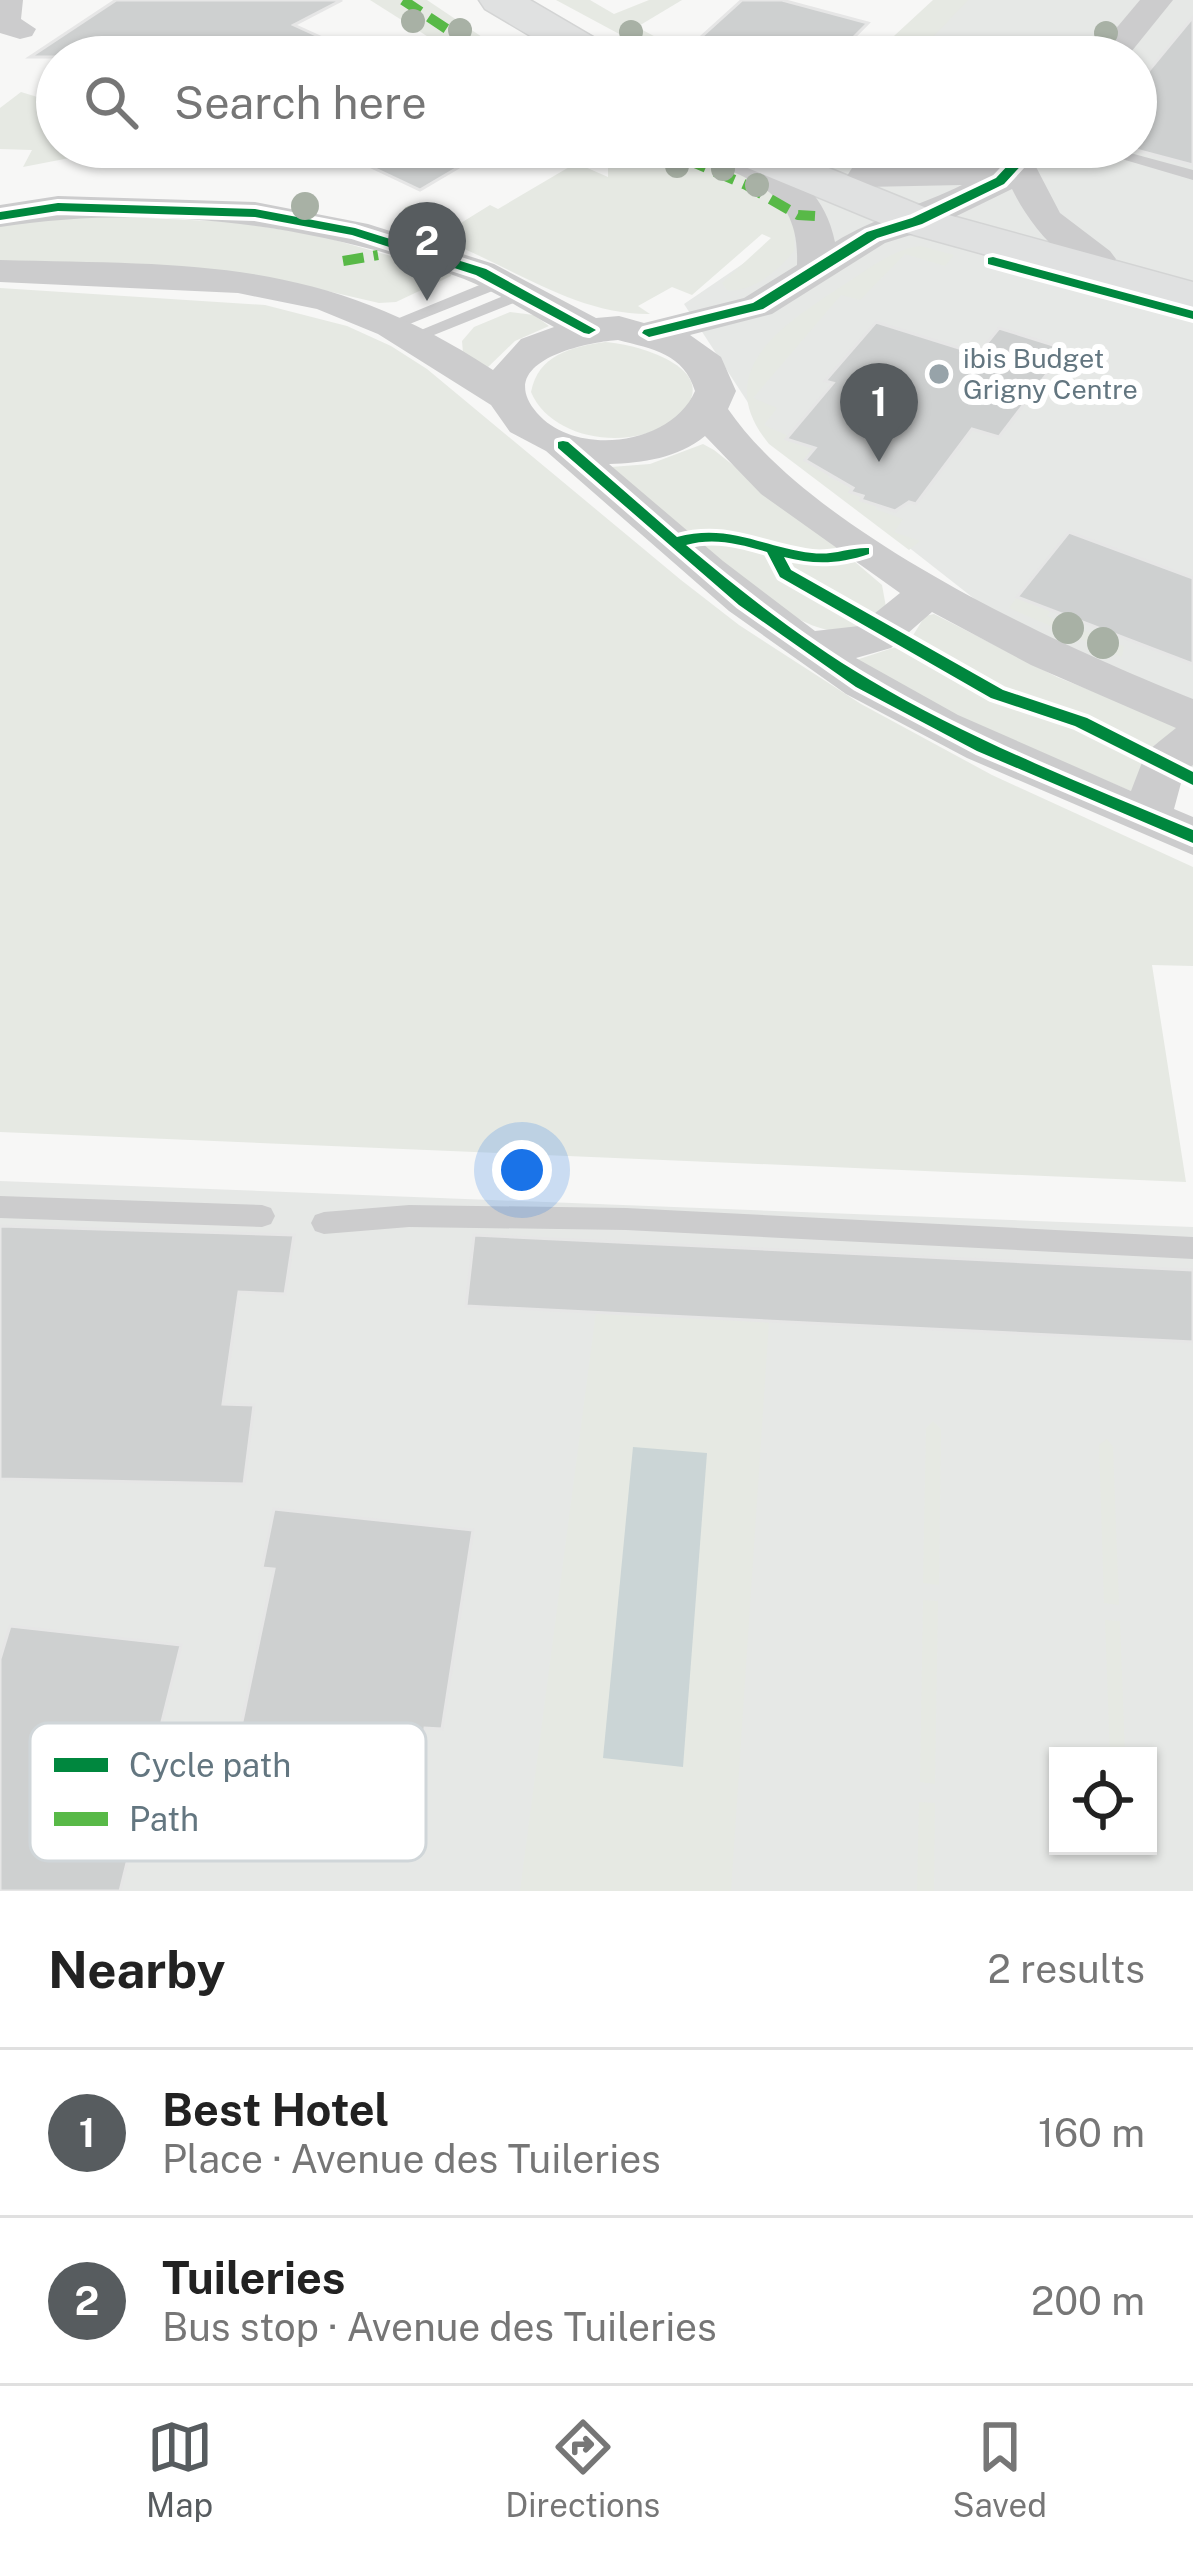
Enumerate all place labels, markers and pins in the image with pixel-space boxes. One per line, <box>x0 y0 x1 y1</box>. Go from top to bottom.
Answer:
pin: 2 <box>388 202 466 301</box>
place label: ibis Budget Grigny Centre <box>963 342 1138 405</box>
marker: ibis Budget Grigny Centre <box>926 361 952 387</box>
pin: 1 <box>840 363 918 462</box>

